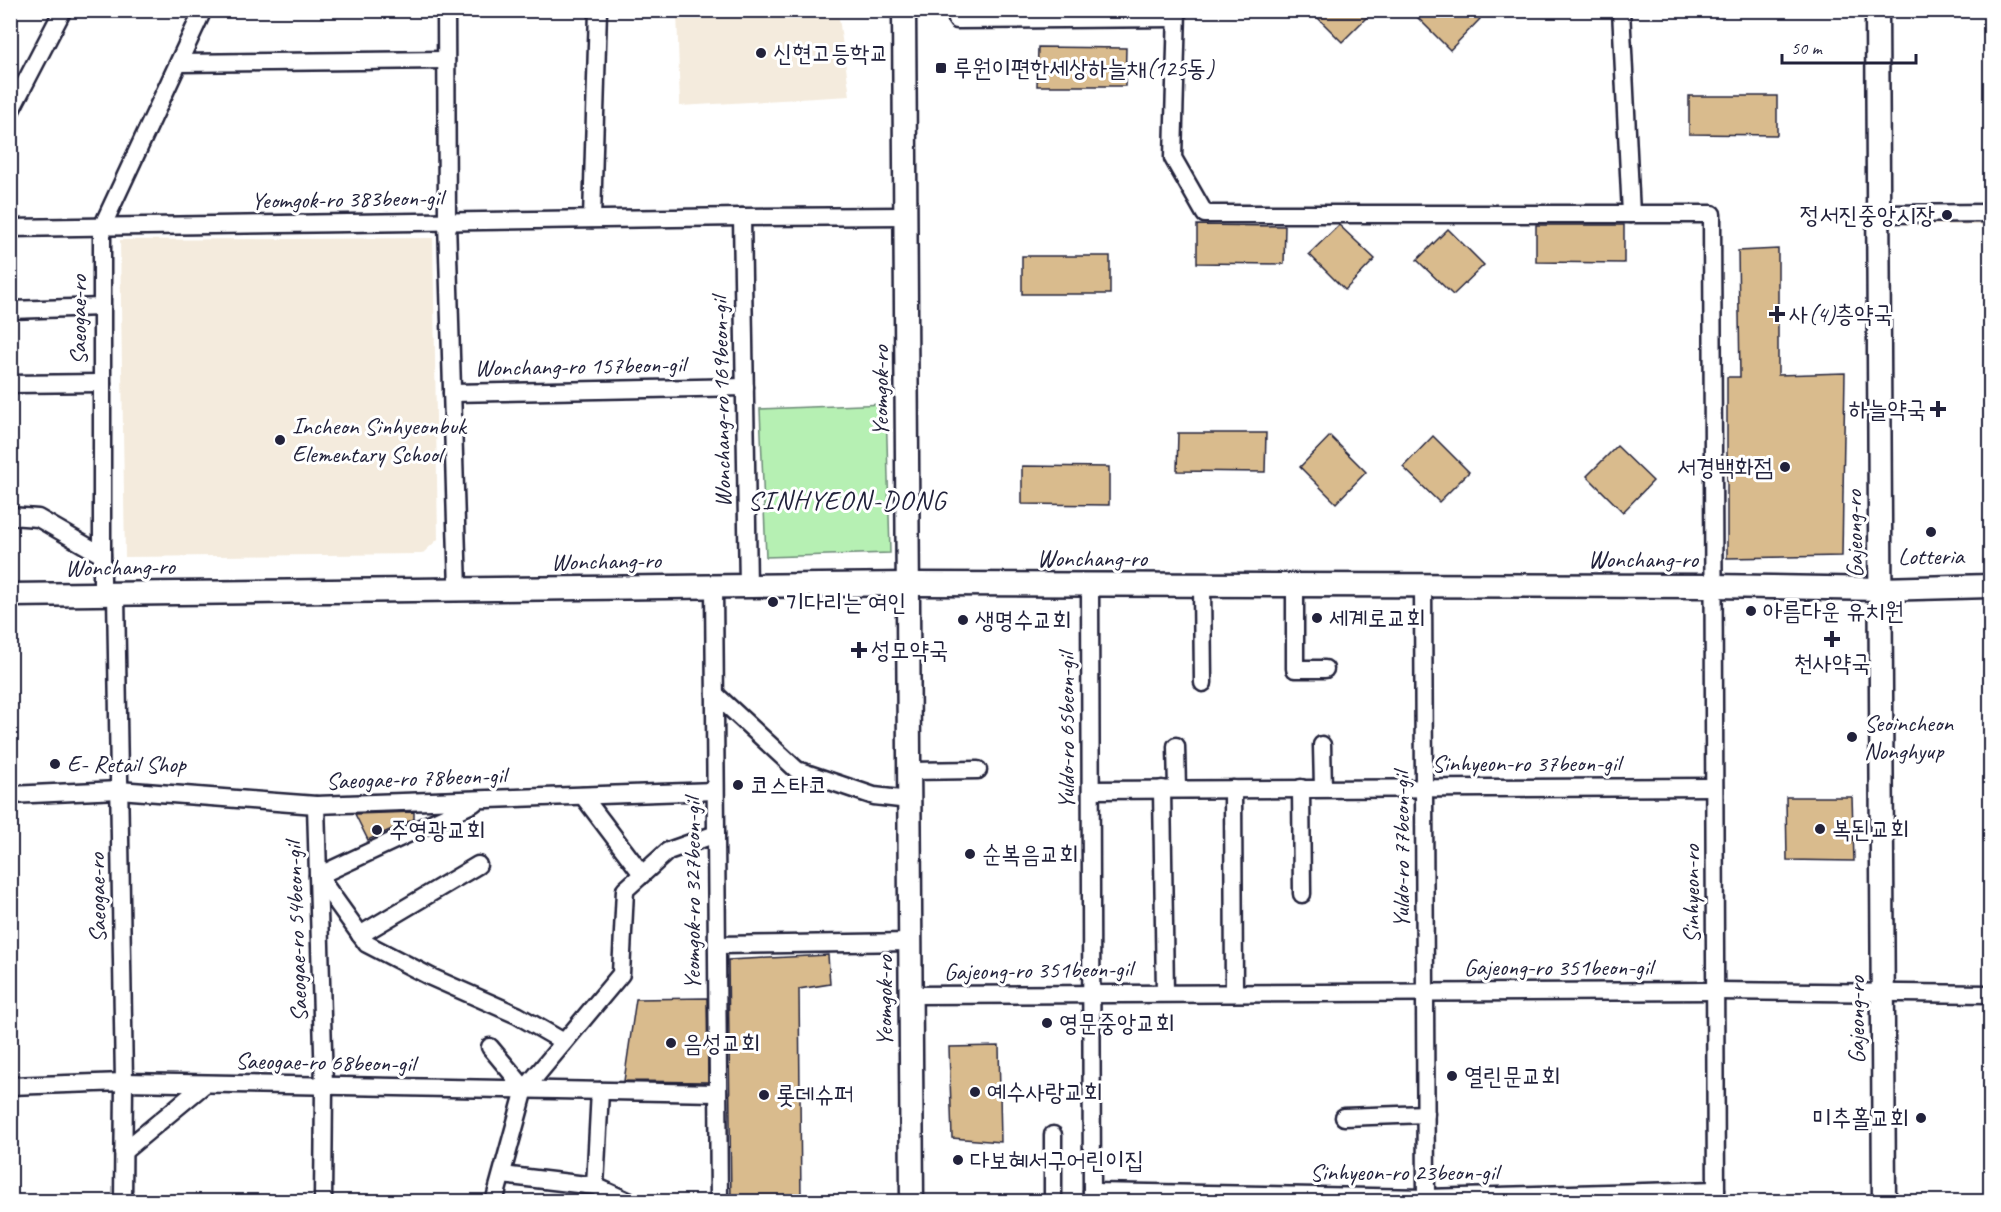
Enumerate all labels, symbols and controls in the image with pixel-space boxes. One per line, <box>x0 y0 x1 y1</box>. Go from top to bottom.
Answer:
scale bar <box>1782 27 1916 65</box>
text: 50 m <box>1791 37 1824 59</box>
place label: 신현고등학교 <box>773 38 889 68</box>
marker: 신현고등학교 <box>754 46 768 60</box>
place label: 루원이편한세상하늘채(125동) <box>953 53 1215 83</box>
marker: 루원이편한세상하늘채(125동) <box>934 61 948 75</box>
street label: Yeomgok-ro 383beon-gil <box>251 182 447 216</box>
place label: 정서진중앙시장 <box>1800 200 1935 230</box>
marker: 정서진중앙시장 <box>1940 208 1954 222</box>
street label: Saeogae-ro <box>63 274 93 365</box>
street label: Wonchang-ro 169beon-gil <box>704 293 738 508</box>
place label: 사(4)층약국 <box>1789 299 1893 329</box>
marker: 사(4)층약국 <box>1770 307 1784 321</box>
street label: Yeomgok-ro <box>865 344 895 437</box>
street label: Wonchang-ro 157beon-gil <box>474 349 689 383</box>
place label: 하늘약국 <box>1849 394 1926 424</box>
marker: 하늘약국 <box>1931 402 1945 416</box>
place label: Incheon Sinhyeonbuk Elementary School <box>292 411 468 469</box>
marker: Incheon Sinhyeonbuk Elementary School <box>273 433 287 447</box>
place label: 서경백화점 <box>1676 452 1773 482</box>
marker: 서경백화점 <box>1778 460 1792 474</box>
district label: SINHYEON-DONG <box>747 483 948 517</box>
street label: Gajeong-ro <box>1838 488 1870 578</box>
marker: Lotteria <box>1924 525 1938 539</box>
place label: Lotteria <box>1898 541 1966 571</box>
street label: Wonchang-ro <box>1037 543 1148 573</box>
street label: Wonchang-ro <box>1588 544 1699 574</box>
street label: Wonchang-ro <box>551 545 663 577</box>
street label: Wonchang-ro <box>65 551 177 583</box>
place label: 기다리는 여인 <box>785 587 907 617</box>
marker: 기다리는 여인 <box>766 595 780 609</box>
place label: 아름다운 유치원 <box>1763 596 1904 626</box>
place label: 세계로교회 <box>1329 603 1426 633</box>
marker: 아름다운 유치원 <box>1744 604 1758 618</box>
place label: 생명수교회 <box>975 605 1072 635</box>
marker: 세계로교회 <box>1310 611 1324 625</box>
marker: 생명수교회 <box>956 613 970 627</box>
marker: 천사약국 <box>1825 632 1839 646</box>
place label: 성모약국 <box>871 635 948 665</box>
marker: 성모약국 <box>852 643 866 657</box>
place label: 천사약국 <box>1793 648 1871 678</box>
street label: Yuldo-ro 65beon-gil <box>1051 649 1081 809</box>
place label: Seoincheon Nonghyup <box>1864 708 1954 766</box>
marker: Seoincheon Nonghyup <box>1845 730 1859 744</box>
street label: Sinhyeon-ro 37beon-gil <box>1432 748 1624 778</box>
place label: E- Retail Shop <box>67 749 187 779</box>
marker: E- Retail Shop <box>48 757 62 771</box>
street label: Saeogae-ro 78beon-gil <box>326 760 510 796</box>
street label: Yuldo-ro 77beon-gil <box>1386 768 1416 928</box>
place label: 코스타코 <box>750 770 827 800</box>
marker: 코스타코 <box>731 778 745 792</box>
street label: Yeomgok-ro 327beon-gil <box>677 794 707 990</box>
place label: 복된교회 <box>1832 814 1909 844</box>
place label: 주영광교회 <box>389 815 486 845</box>
marker: 복된교회 <box>1813 822 1827 836</box>
marker: 주영광교회 <box>370 823 384 837</box>
street label: Saeogae-ro 54beon-gil <box>278 838 314 1022</box>
place label: 순복음교회 <box>982 839 1079 869</box>
street label: Sinhyeon-ro <box>1676 843 1706 943</box>
marker: 순복음교회 <box>963 847 977 861</box>
street label: Saeogae-ro <box>81 851 113 943</box>
street label: Gajeong-ro 351beon-gil <box>1464 952 1656 982</box>
street label: Gajeong-ro 351beon-gil <box>944 953 1136 987</box>
street label: Yeomgok-ro <box>869 954 899 1047</box>
street label: Gajeong-ro <box>1841 975 1871 1064</box>
place label: 영문중앙교회 <box>1059 1008 1175 1038</box>
marker: 영문중앙교회 <box>1040 1016 1054 1030</box>
place label: 음성교회 <box>683 1028 760 1058</box>
marker: 음성교회 <box>664 1036 678 1050</box>
street label: Saeogae-ro 68beon-gil <box>235 1045 419 1079</box>
place label: 열린문교회 <box>1464 1061 1561 1091</box>
marker: 열린문교회 <box>1445 1069 1459 1083</box>
place label: 예수사랑교회 <box>987 1077 1103 1107</box>
place label: 롯데슈퍼 <box>776 1080 853 1110</box>
marker: 예수사랑교회 <box>968 1085 982 1099</box>
marker: 롯데슈퍼 <box>757 1088 771 1102</box>
place label: 미추홀교회 <box>1812 1103 1909 1133</box>
marker: 미추홀교회 <box>1914 1111 1928 1125</box>
place label: 다보혜서구어린이집 <box>970 1145 1144 1175</box>
marker: 다보혜서구어린이집 <box>951 1153 965 1167</box>
street label: Sinhyeon-ro 23beon-gil <box>1310 1157 1502 1187</box>

